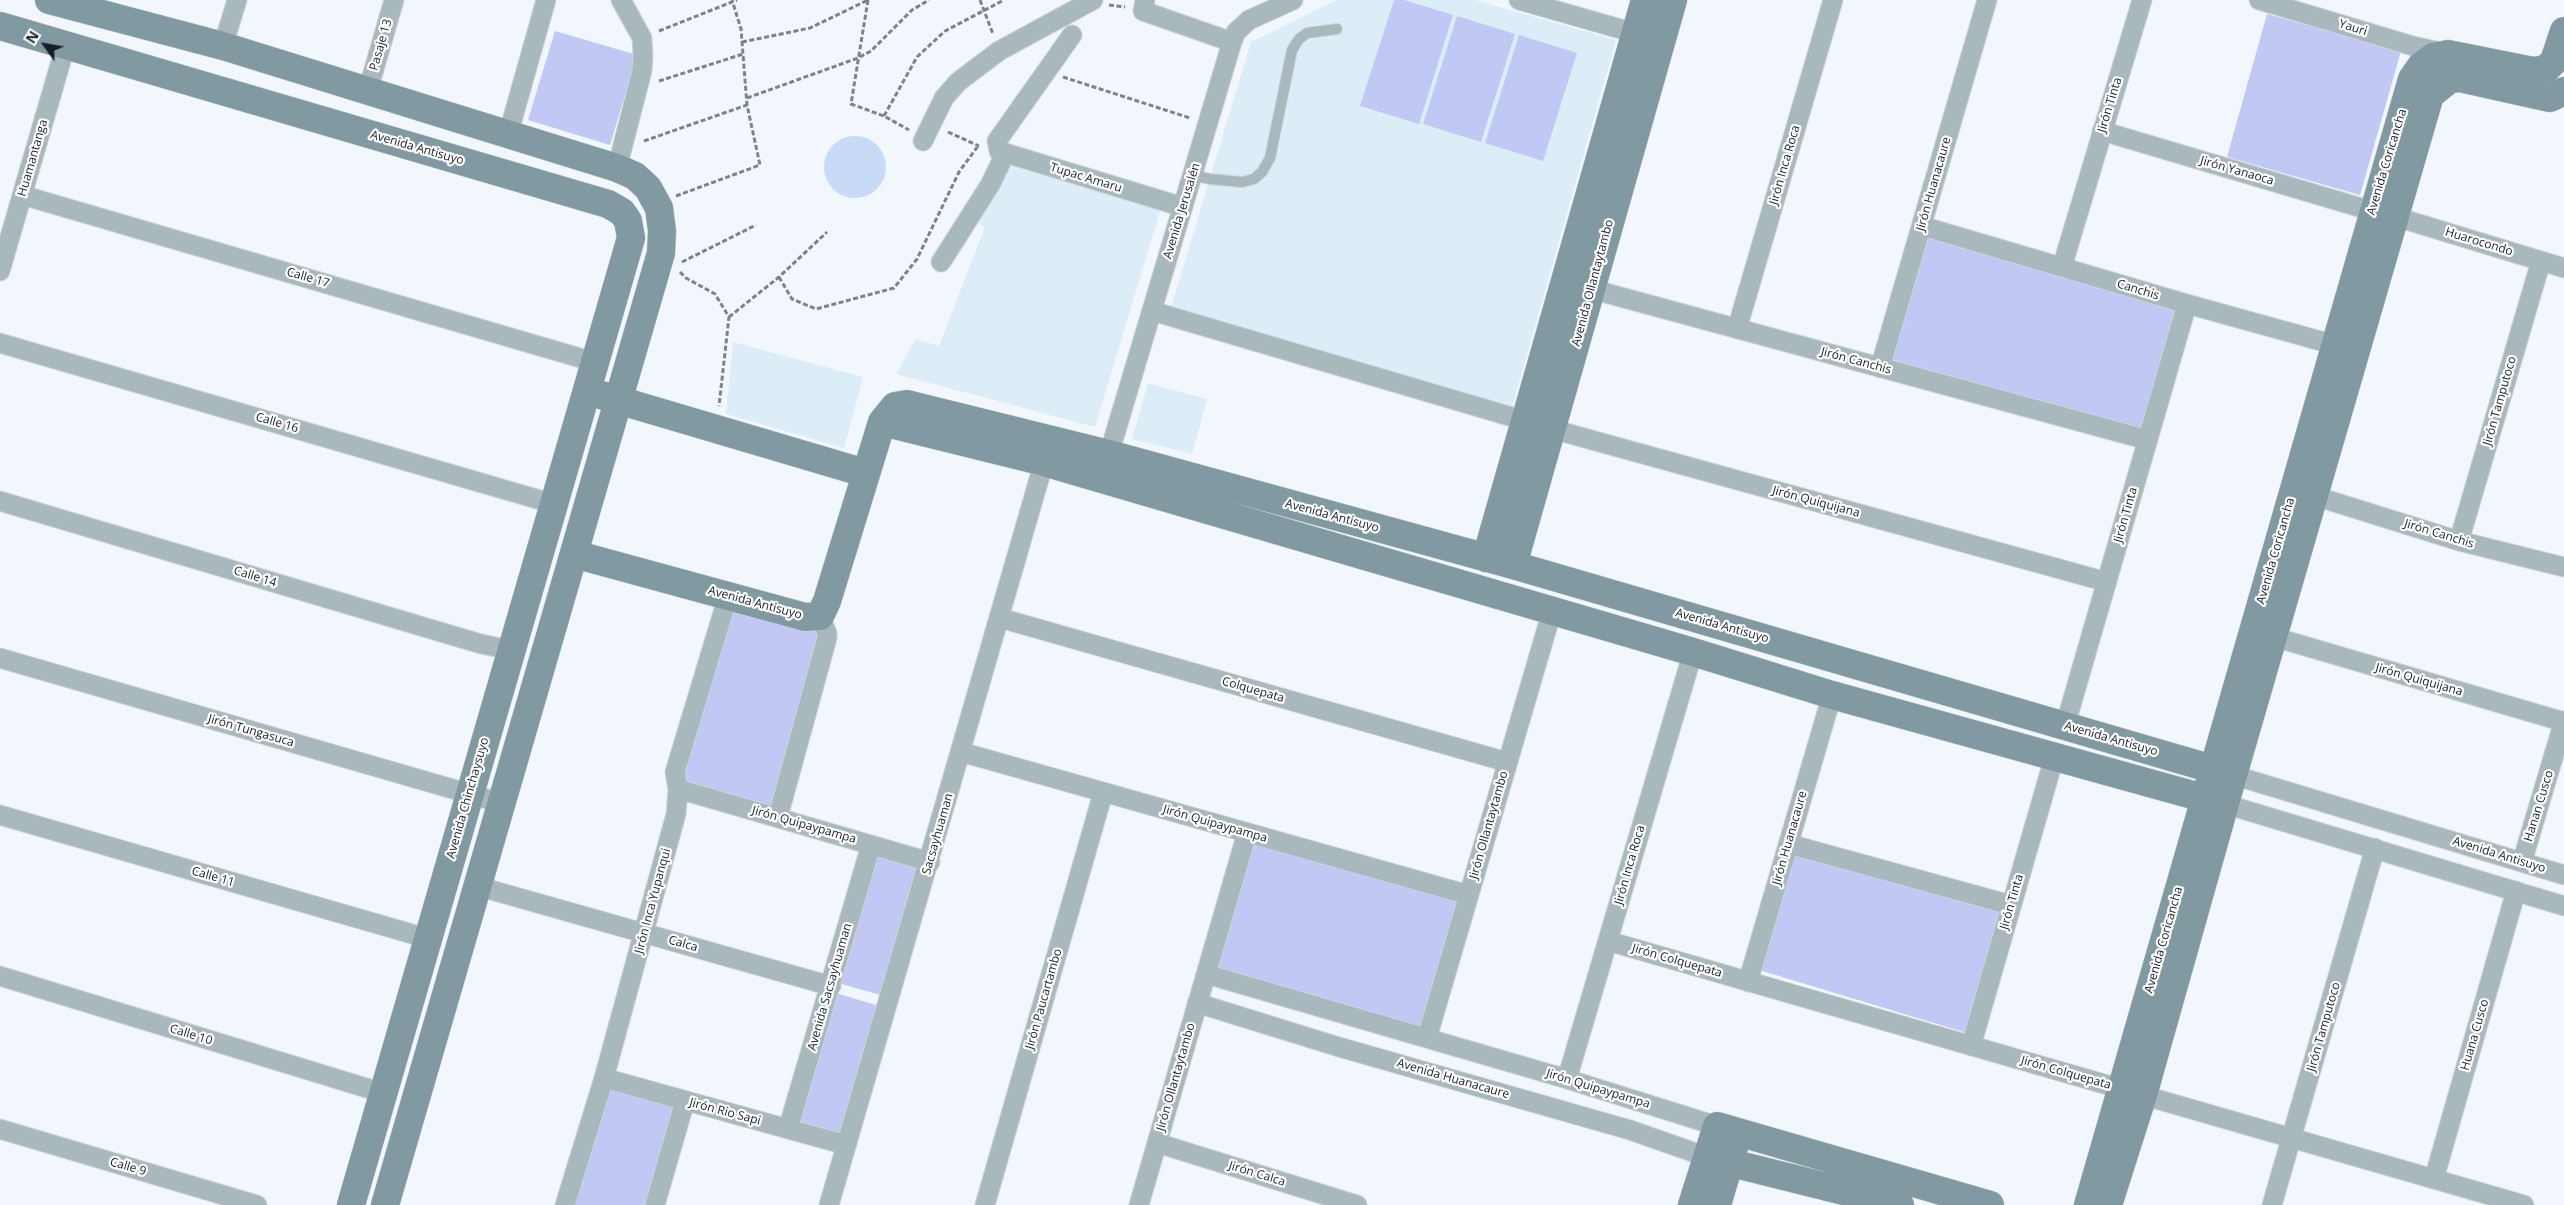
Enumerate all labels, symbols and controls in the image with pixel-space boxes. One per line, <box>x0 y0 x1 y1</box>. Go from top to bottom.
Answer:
street label: Yauri <box>2337 17 2369 39</box>
street label: Pasaje 13 <box>367 18 395 72</box>
north arrow <box>20 20 70 70</box>
text: N <box>21 27 43 47</box>
street label: Jirón Tinta <box>2095 76 2125 134</box>
street label: Avenida Coricancha <box>2364 107 2410 217</box>
street label: Huamantanga <box>15 118 51 198</box>
street label: Jirón Inca Roca <box>1767 124 1803 206</box>
street label: Avenida Antisuyo <box>369 128 465 168</box>
street label: Jirón Huanacaure <box>1914 135 1954 233</box>
street label: Jirón Yanaoca <box>2199 154 2275 188</box>
street label: Tupac Amaru <box>1048 160 1124 196</box>
street label: Avenida Jerusalén <box>1161 161 1203 261</box>
street label: Avenida Ollantaytambo <box>1569 218 1617 348</box>
street label: Huarocondo <box>2443 225 2515 259</box>
street label: Calle 17 <box>285 265 331 291</box>
street label: Canchis <box>2115 277 2161 303</box>
street label: Jirón Canchis <box>1819 345 1893 377</box>
street label: Jirón Tamputoco <box>2480 355 2520 447</box>
street label: Calle 16 <box>254 410 300 436</box>
street label: Jirón Quiquijana <box>1771 483 1861 521</box>
street label: Jirón Tinta <box>2111 486 2141 544</box>
street label: Avenida Coricancha <box>2254 496 2298 606</box>
street label: Avenida Antisuyo <box>1284 497 1380 535</box>
street label: Jirón Canchis <box>2402 517 2476 551</box>
street label: Calle 14 <box>232 564 278 590</box>
street label: Avenida Antisuyo <box>707 584 803 622</box>
street label: Avenida Antisuyo <box>1674 606 1770 646</box>
street label: Jirón Quiquijana <box>2374 661 2464 699</box>
street label: Colquepata <box>1220 674 1286 706</box>
street label: Jirón Tungasuca <box>206 712 296 750</box>
street label: Avenida Antisuyo <box>2063 719 2159 759</box>
street label: Avenida Chinchaysuyo <box>444 736 492 860</box>
street label: Jirón Ollantaytambo <box>1467 769 1511 881</box>
street label: Hanan Cusco <box>2521 769 2557 843</box>
street label: Jirón Huanacaure <box>1770 789 1810 887</box>
street label: Sacsayhuaman <box>920 792 956 876</box>
street label: Jirón Quipaypampa <box>1161 802 1269 846</box>
street label: Jirón Quipaypampa <box>750 803 858 847</box>
street label: Jirón Inca Roca <box>1612 824 1648 906</box>
street label: Avenida Antisuyo <box>2451 834 2547 876</box>
street label: Jirón Inca Yupanqui <box>632 847 674 955</box>
street label: Calle 11 <box>190 864 236 890</box>
street label: Jirón Tinta <box>1997 873 2027 931</box>
street label: Avenida Coricancha <box>2142 885 2186 995</box>
street label: Avenida Sacsayhuaman <box>805 922 855 1052</box>
street label: Calca <box>667 933 699 955</box>
street label: Jirón Colquepata <box>1630 941 1724 981</box>
street label: Jirón Paucartambo <box>1023 947 1065 1051</box>
street label: Jirón Tamputoco <box>2304 981 2344 1073</box>
street label: Huana Cusco <box>2458 998 2492 1072</box>
street label: Jirón Ollantaytambo <box>1154 1021 1198 1133</box>
street label: Calle 10 <box>168 1022 214 1048</box>
street label: Jirón Colquepata <box>2019 1053 2113 1093</box>
street label: Avenida Huanacaure <box>1395 1056 1511 1102</box>
street label: Jirón Quipaypampa <box>1544 1066 1652 1112</box>
street label: Jirón Rio Sapi <box>688 1096 762 1128</box>
street label: Calle 9 <box>108 1155 148 1179</box>
street label: Jirón Calca <box>1227 1159 1287 1189</box>

